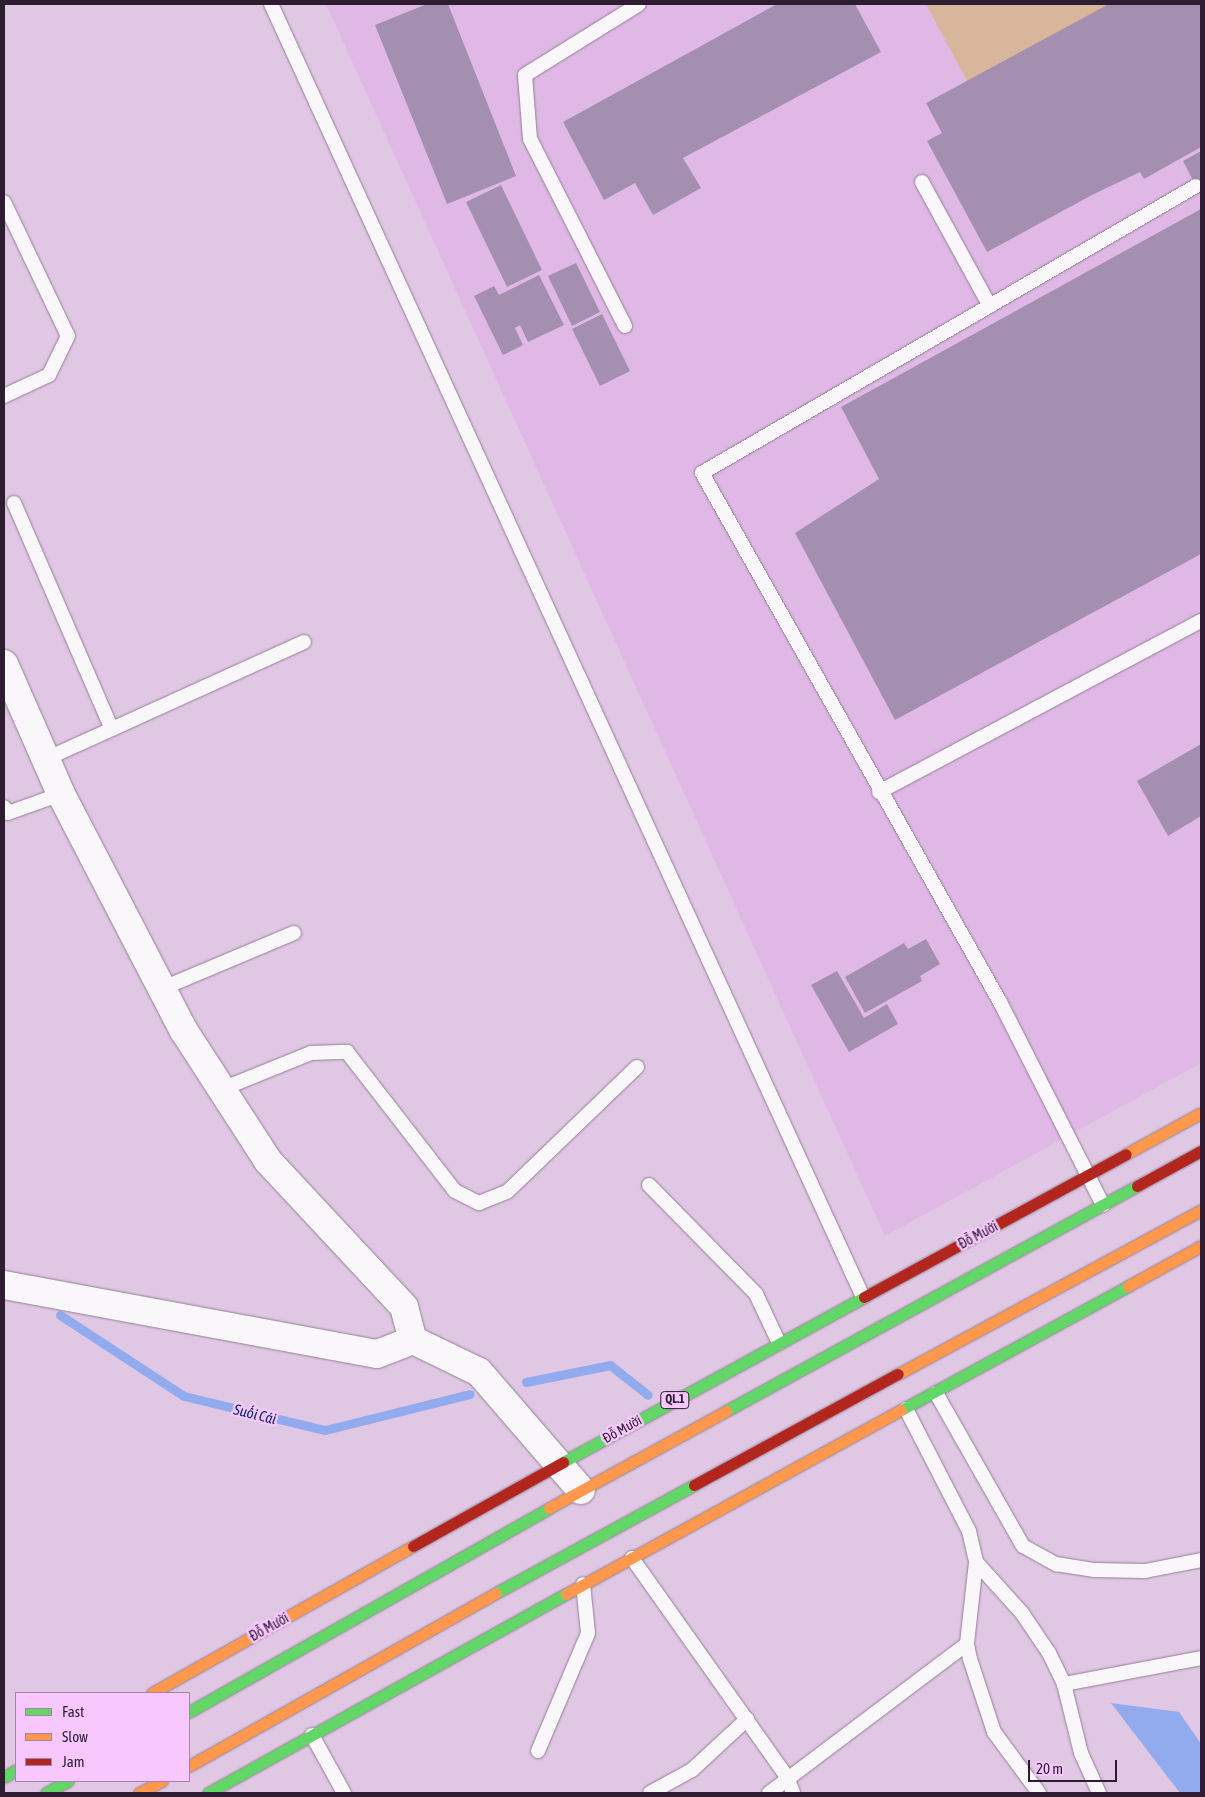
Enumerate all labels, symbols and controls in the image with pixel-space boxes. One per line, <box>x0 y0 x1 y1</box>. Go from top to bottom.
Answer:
street label: Đỗ Mười <box>955 1218 1001 1252</box>
road number: QL.1 <box>660 1390 690 1410</box>
water label: Suối Cái <box>232 1400 278 1428</box>
street label: Đỗ Mười <box>599 1411 645 1447</box>
street label: Đỗ Mười <box>246 1609 292 1645</box>
legend <box>15 1692 190 1782</box>
text: Fast <box>62 1703 84 1720</box>
text: Slow <box>62 1728 88 1745</box>
scale bar <box>1030 1750 1119 1782</box>
text: Jam <box>62 1753 85 1770</box>
text: 20 m <box>1036 1760 1063 1777</box>

